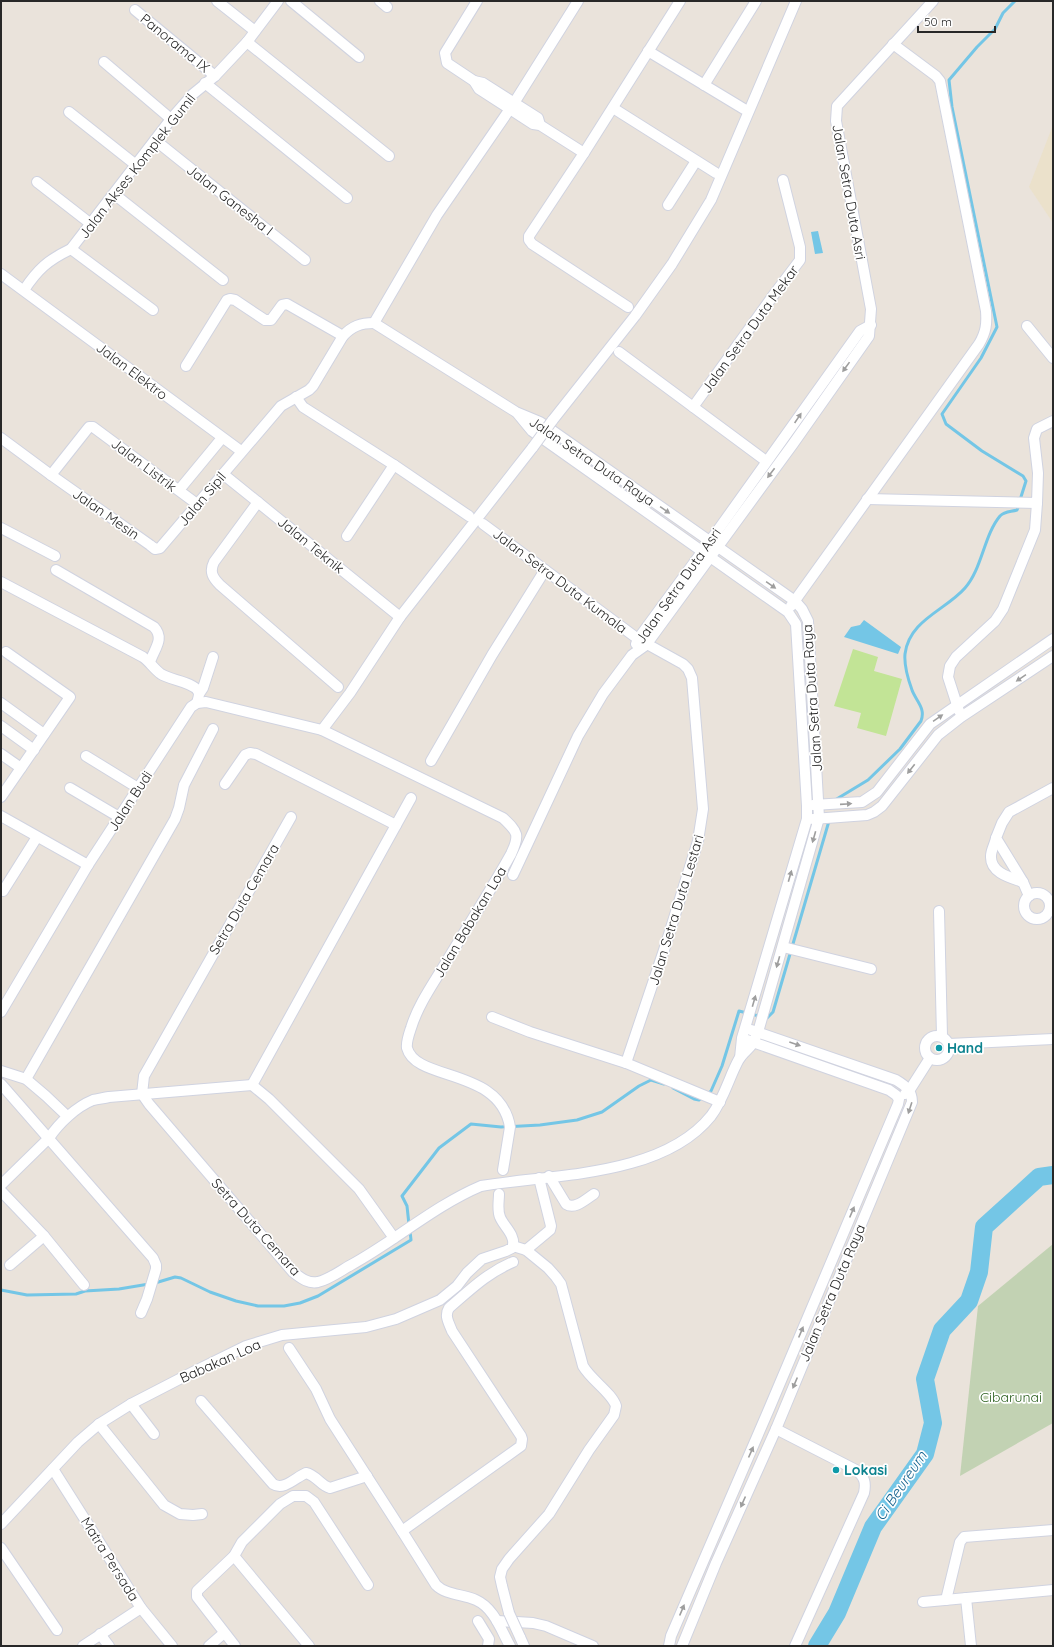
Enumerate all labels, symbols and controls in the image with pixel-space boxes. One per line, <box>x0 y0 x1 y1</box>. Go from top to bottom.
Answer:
scale bar <box>918 8 995 34</box>
street label: Panorama IX <box>137 10 214 77</box>
text: 50 m <box>924 14 952 29</box>
street label: Jalan Akses Komplek Gumil <box>75 90 199 242</box>
street label: Jalan Setra Duta Asri <box>828 123 870 261</box>
street label: Jalan Ganesha I <box>183 161 277 239</box>
street label: Jalan Setra Duta Mekar <box>697 261 803 397</box>
street label: Jalan Elektro <box>93 338 171 404</box>
one-way arrow <box>842 362 851 373</box>
street label: Jalan Setra Duta Raya <box>526 412 658 510</box>
one-way arrow <box>794 413 802 423</box>
street label: Jalan Listrik <box>108 434 180 496</box>
street label: Jalan Sipil <box>174 468 230 530</box>
one-way arrow <box>767 468 775 479</box>
street label: Jalan Mesin <box>69 484 143 544</box>
one-way arrow <box>659 506 670 514</box>
street label: Jalan Teknik <box>274 513 348 577</box>
street label: Jalan Setra Duta Kumala <box>489 525 631 637</box>
street label: Jalan Setra Duta Asri <box>631 525 725 647</box>
one-way arrow <box>766 581 776 589</box>
street label: Jalan Setra Duta Raya <box>798 624 826 772</box>
one-way arrow <box>1015 674 1026 681</box>
one-way arrow <box>932 714 943 722</box>
one-way arrow <box>907 763 915 774</box>
street label: Jalan Budi <box>104 767 156 835</box>
one-way arrow <box>840 800 852 807</box>
one-way arrow <box>811 831 817 843</box>
street label: Jalan Setra Duta Lestari <box>644 832 708 988</box>
street label: Setra Duta Cemara <box>205 840 283 958</box>
street label: Jalan Babakan Loa <box>430 863 510 981</box>
one-way arrow <box>787 870 793 882</box>
one-way arrow <box>775 956 781 968</box>
one-way arrow <box>751 995 757 1007</box>
place label: Hand <box>947 1039 983 1057</box>
one-way arrow <box>789 1042 801 1048</box>
marker: Hand <box>934 1043 944 1053</box>
one-way arrow <box>907 1103 913 1115</box>
street label: Setra Duta Cemara <box>207 1174 305 1280</box>
one-way arrow <box>849 1207 855 1218</box>
street label: Jalan Setra Duta Raya <box>795 1222 869 1364</box>
one-way arrow <box>799 1326 805 1338</box>
street label: Babakan Loa <box>177 1335 263 1387</box>
one-way arrow <box>792 1378 798 1389</box>
park label: Cibarunai <box>980 1388 1042 1406</box>
one-way arrow <box>748 1446 754 1457</box>
water label: Ci Beureum <box>870 1447 931 1524</box>
place label: Lokasi <box>844 1461 887 1479</box>
marker: Lokasi <box>831 1465 841 1475</box>
one-way arrow <box>740 1497 746 1508</box>
street label: Matra Persada <box>77 1514 143 1604</box>
one-way arrow <box>679 1604 685 1615</box>

